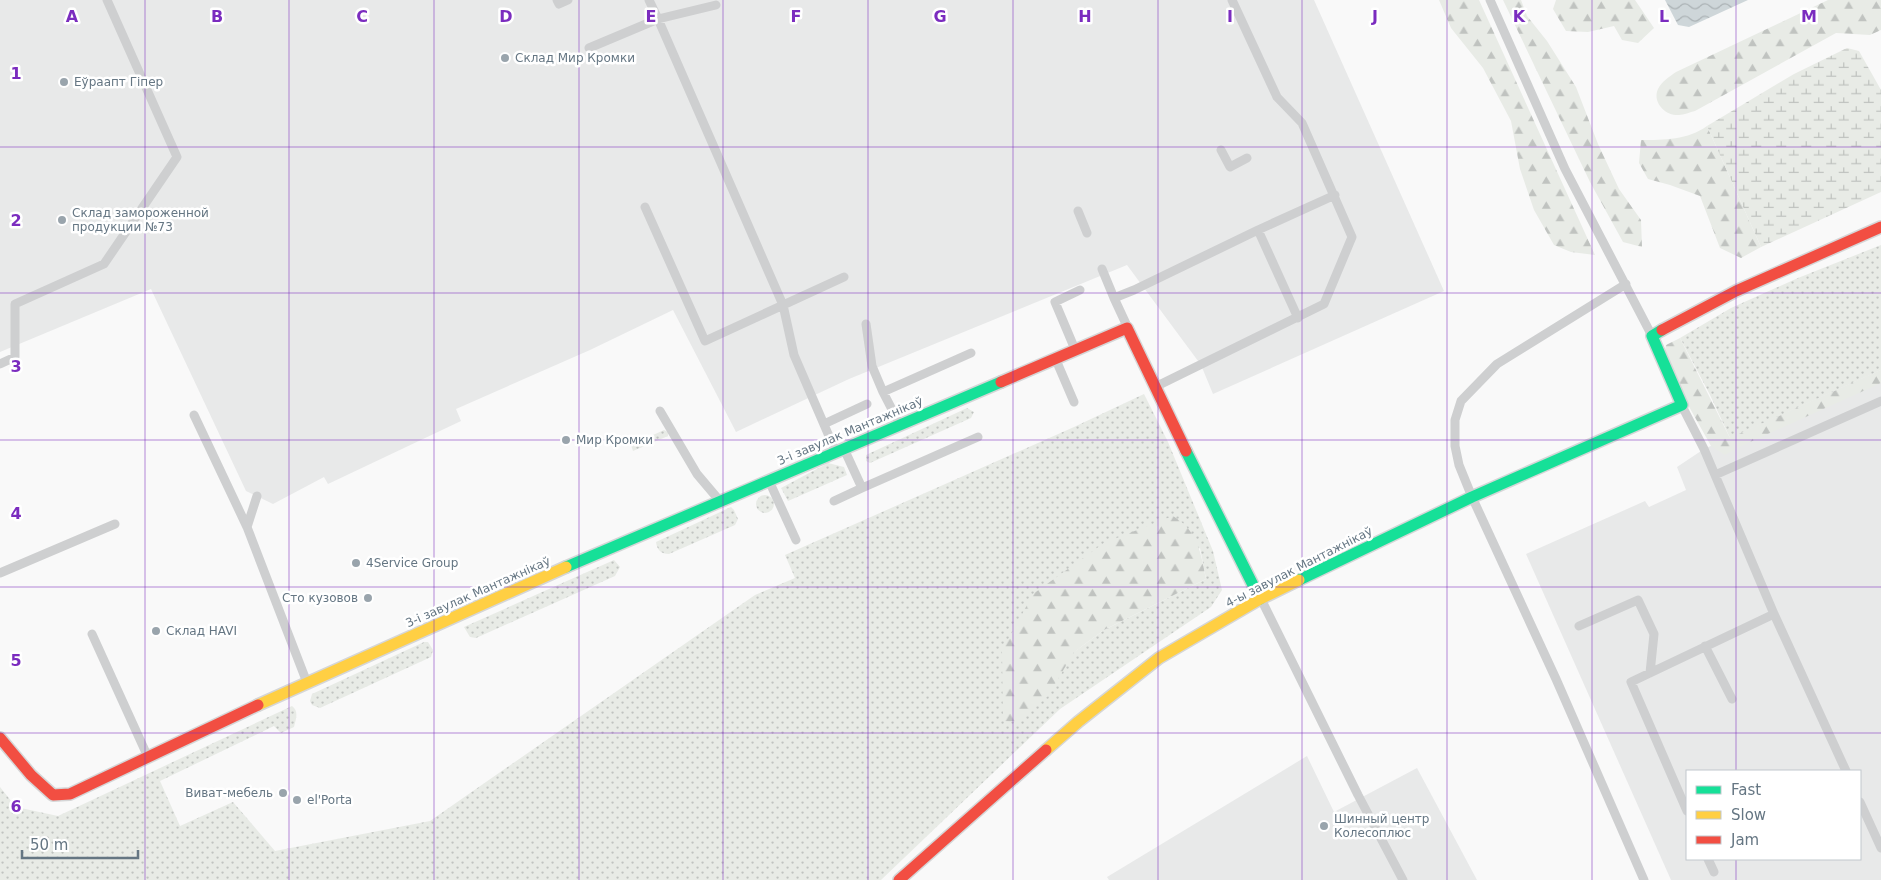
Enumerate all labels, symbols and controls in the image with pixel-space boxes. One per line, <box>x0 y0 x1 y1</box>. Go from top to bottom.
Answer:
text: A <box>66 7 79 26</box>
text: B <box>211 7 223 26</box>
text: C <box>356 7 368 26</box>
text: D <box>499 7 513 26</box>
text: E <box>646 7 656 26</box>
text: F <box>791 7 801 26</box>
text: G <box>933 7 947 26</box>
text: H <box>1078 7 1092 26</box>
text: I <box>1227 7 1233 26</box>
text: J <box>1371 7 1378 26</box>
text: K <box>1513 7 1526 26</box>
text: L <box>1659 7 1669 26</box>
text: M <box>1801 7 1817 26</box>
place label: Склад Мир Кромки <box>515 51 635 65</box>
marker: Склад Мир Кромки <box>499 52 511 64</box>
text: 1 <box>10 64 22 83</box>
place label: Еўраапт Гіпер <box>74 75 163 89</box>
marker: Еўраапт Гіпер <box>58 76 70 88</box>
place label: Склад замороженной продукции №73 <box>72 206 209 234</box>
text: 2 <box>10 211 22 230</box>
marker: Склад замороженной продукции №73 <box>56 214 68 226</box>
text: 3 <box>10 357 22 376</box>
street label: 3-і завулак Мантажнікаў <box>775 394 925 468</box>
place label: Мир Кромки <box>576 433 653 447</box>
marker: Мир Кромки <box>560 434 572 446</box>
text: 4 <box>10 504 22 523</box>
street label: 4-ы завулак Мантажнікаў <box>1223 524 1375 610</box>
street label: 3-і завулак Мантажнікаў <box>404 554 552 630</box>
place label: 4Service Group <box>366 556 458 570</box>
marker: 4Service Group <box>350 557 362 569</box>
place label: Сто кузовов <box>282 591 358 605</box>
marker: Сто кузовов <box>362 592 374 604</box>
place label: Склад HAVI <box>166 624 237 638</box>
marker: Склад HAVI <box>150 625 162 637</box>
text: 5 <box>10 651 22 670</box>
legend <box>1686 770 1861 860</box>
text: Fast <box>1731 781 1761 799</box>
place label: Виват-мебель <box>185 786 273 800</box>
marker: Виват-мебель <box>277 787 289 799</box>
place label: el'Porta <box>307 793 352 807</box>
marker: el'Porta <box>291 794 303 806</box>
text: 6 <box>10 797 22 816</box>
text: Slow <box>1731 806 1766 824</box>
place label: Шинный центр Колесоплюс <box>1334 812 1429 840</box>
marker: Шинный центр Колесоплюс <box>1318 820 1330 832</box>
scale bar <box>22 828 139 860</box>
text: Jam <box>1730 831 1759 849</box>
text: 50 m <box>30 836 68 854</box>

